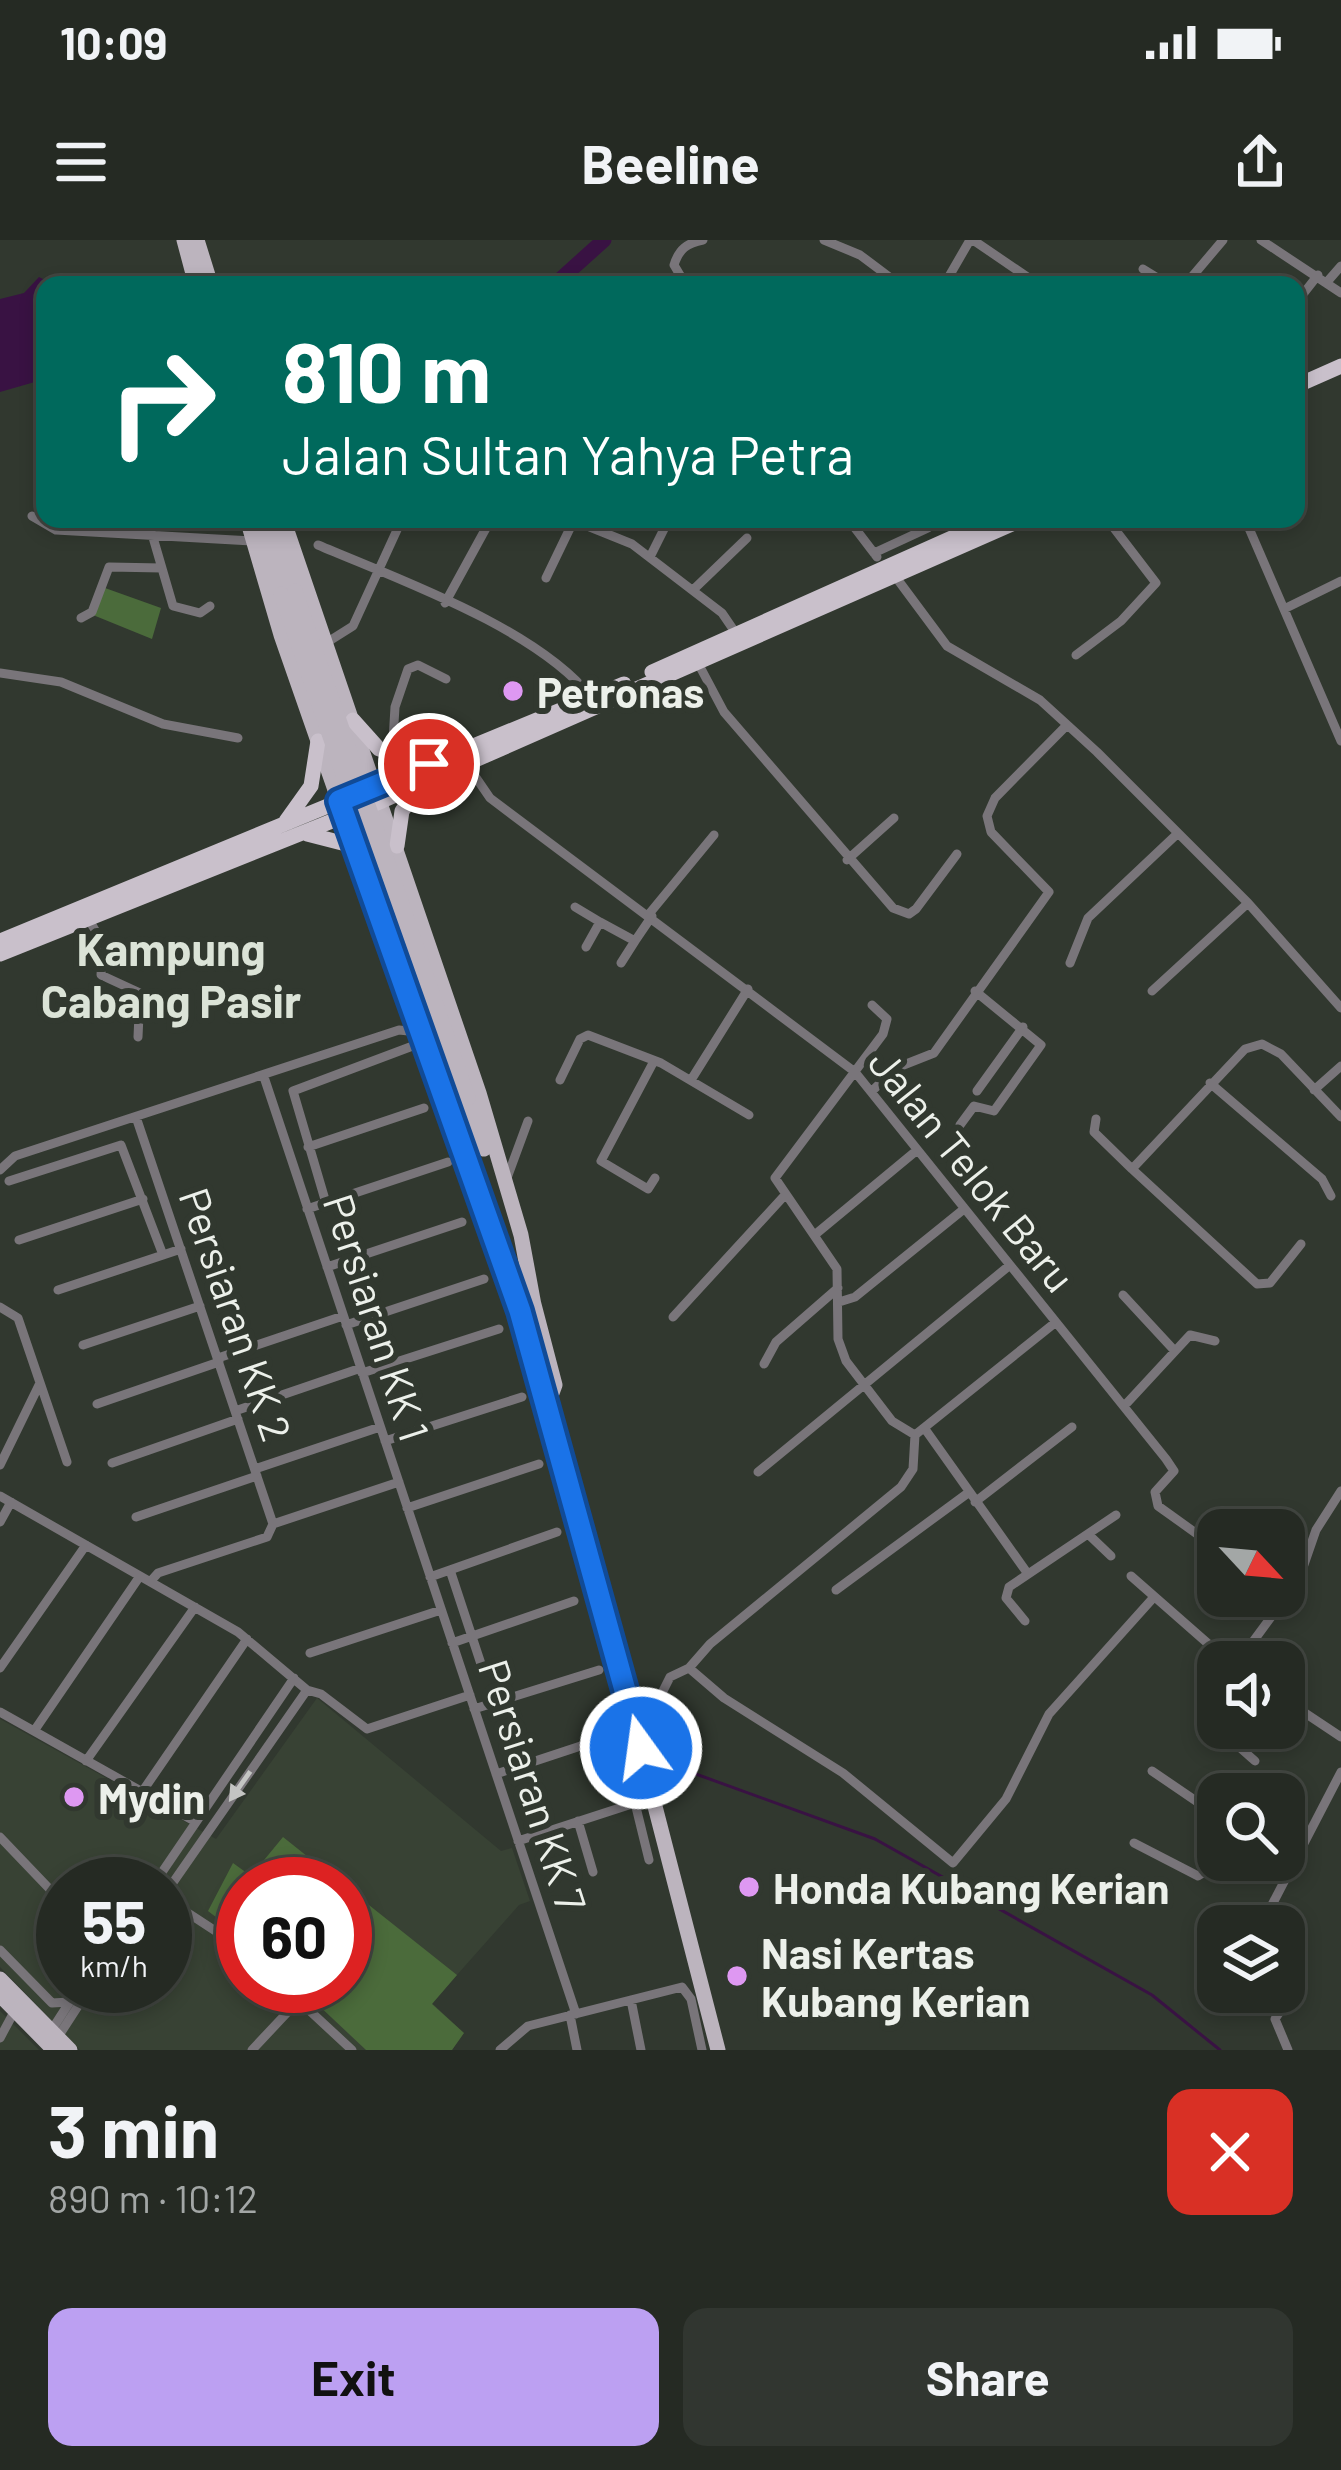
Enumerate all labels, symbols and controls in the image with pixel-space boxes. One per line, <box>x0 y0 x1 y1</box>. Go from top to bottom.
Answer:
text: 10:09 <box>60 15 168 69</box>
icon: menu <box>48 129 114 195</box>
icon: share <box>1227 129 1293 195</box>
text: Beeline <box>581 130 760 195</box>
text: 810 m <box>282 319 491 420</box>
icon: right <box>84 324 240 480</box>
text: Jalan Sultan Yahya Petra <box>282 421 854 486</box>
place label: Petronas <box>537 666 704 716</box>
marker: Petronas <box>500 678 526 704</box>
pin <box>378 713 480 815</box>
icon: arrive <box>396 731 462 797</box>
district label: Kampung Cabang Pasir <box>41 921 301 1028</box>
street label: Jalan Telok Baru <box>860 1037 1086 1301</box>
street label: Persiaran KK 2 <box>170 1181 304 1447</box>
street label: Persiaran KK 1 <box>315 1187 441 1447</box>
north arrow <box>1197 1509 1305 1617</box>
map controls <box>1197 1509 1305 2013</box>
button: sound <box>1197 1641 1305 1749</box>
street label: Persiaran KK 7 <box>470 1653 598 1917</box>
position arrow <box>578 1685 704 1811</box>
one-way arrow <box>229 1770 252 1802</box>
place label: Mydin <box>98 1772 205 1823</box>
button: search <box>1197 1773 1305 1881</box>
marker: Mydin <box>61 1784 87 1810</box>
speed limit sign: 60 <box>216 1857 372 2013</box>
place label: Honda Kubang Kerian <box>773 1862 1169 1913</box>
marker: Honda Kubang Kerian <box>736 1874 762 1900</box>
text: 55 <box>82 1884 146 1956</box>
button: layers <box>1197 1905 1305 2013</box>
place label: Nasi Kertas Kubang Kerian <box>761 1927 1031 2026</box>
text: km/h <box>80 1947 148 1983</box>
marker: Nasi Kertas Kubang Kerian <box>724 1963 750 1989</box>
text: 3 min <box>48 2086 219 2172</box>
button: close <box>1167 2089 1293 2215</box>
text: 890 m · 10:12 <box>48 2174 258 2221</box>
button: Exit <box>48 2308 659 2446</box>
button: Share <box>683 2308 1293 2446</box>

